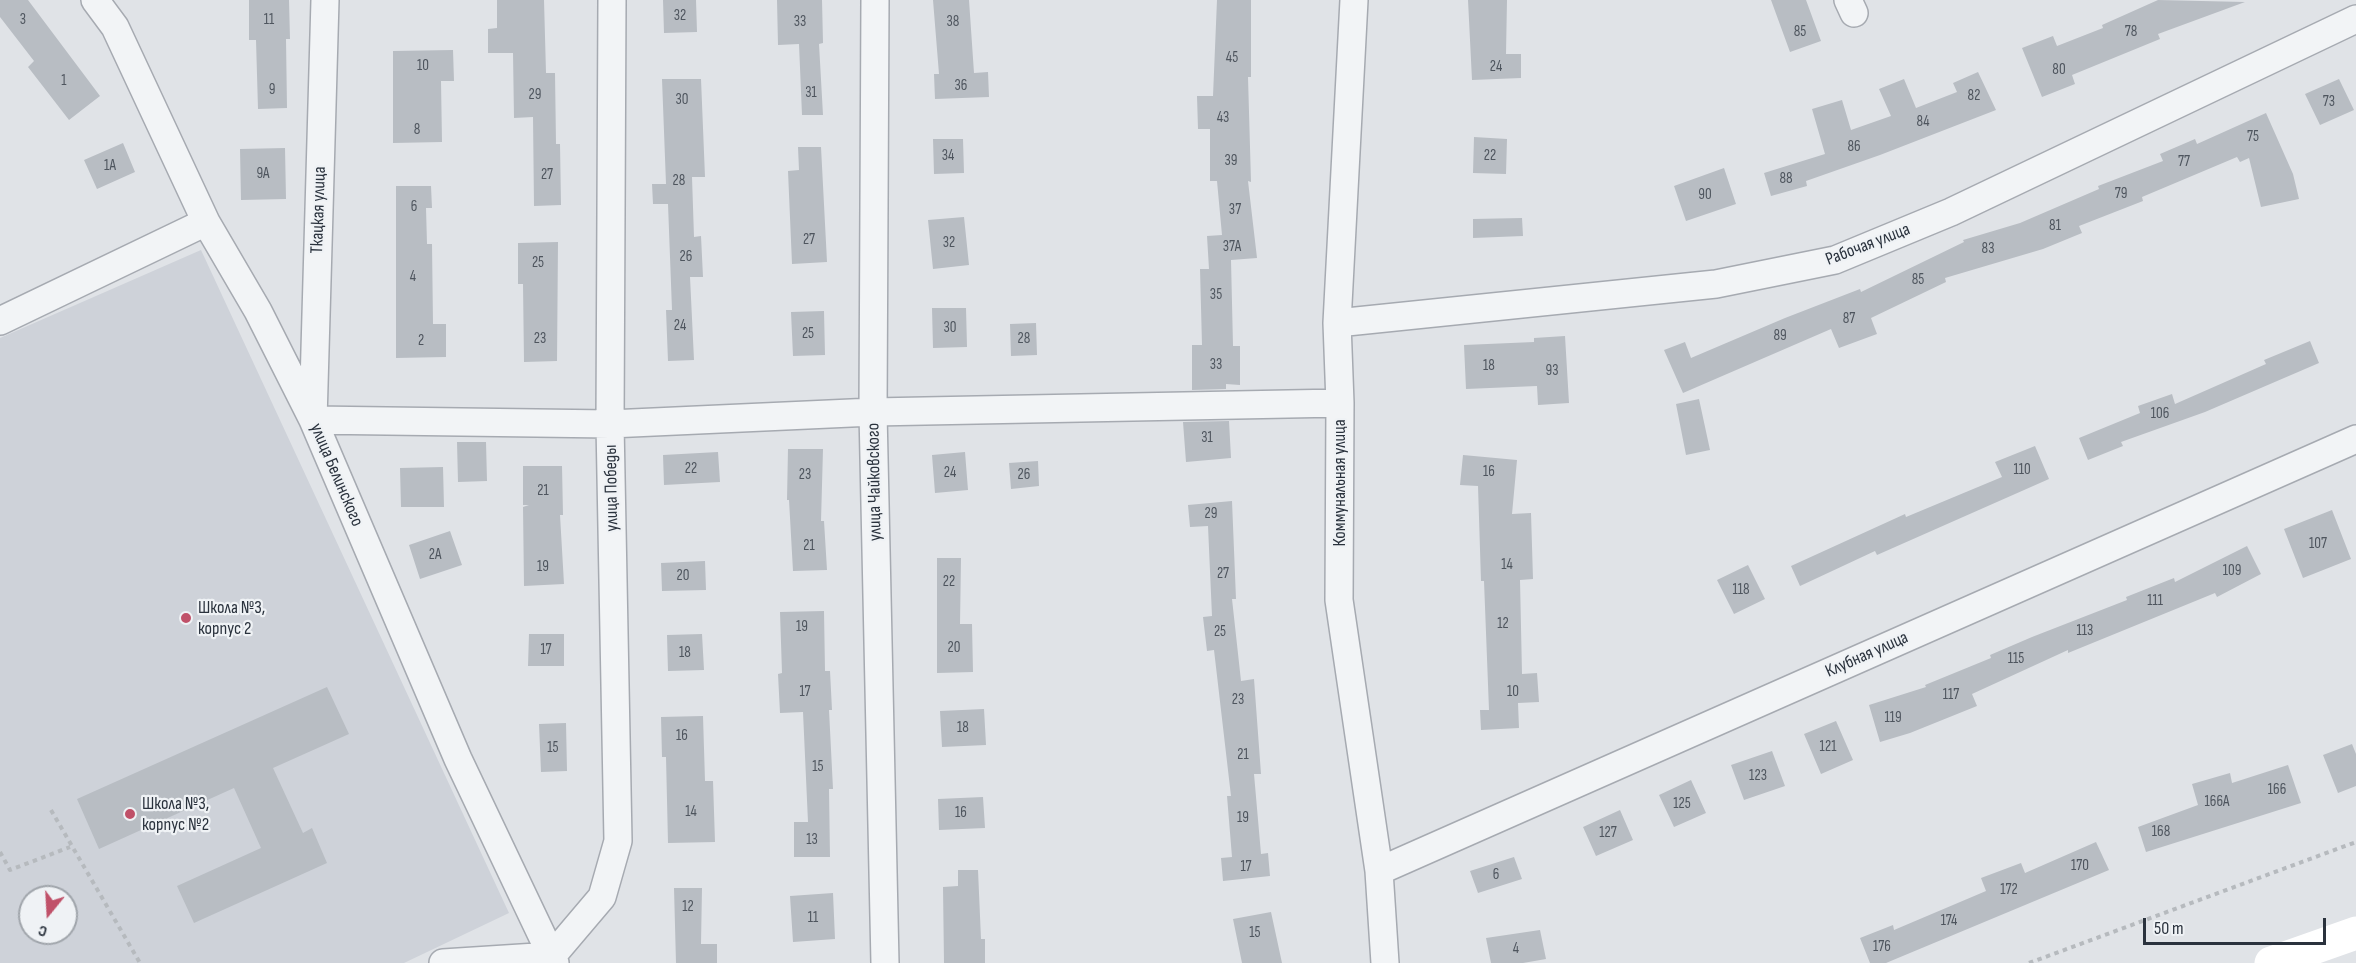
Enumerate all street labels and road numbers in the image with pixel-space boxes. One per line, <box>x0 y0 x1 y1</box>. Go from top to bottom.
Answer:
street label: Ткацкая улица <box>307 166 331 254</box>
street label: Рабочая улица <box>1823 219 1913 271</box>
street label: Коммунальная улица <box>1329 419 1351 547</box>
street label: улица Белинского <box>305 420 367 530</box>
street label: улица Чайковского <box>863 423 887 541</box>
street label: улица Победы <box>600 444 624 532</box>
street label: Клубная улица <box>1822 627 1912 683</box>

